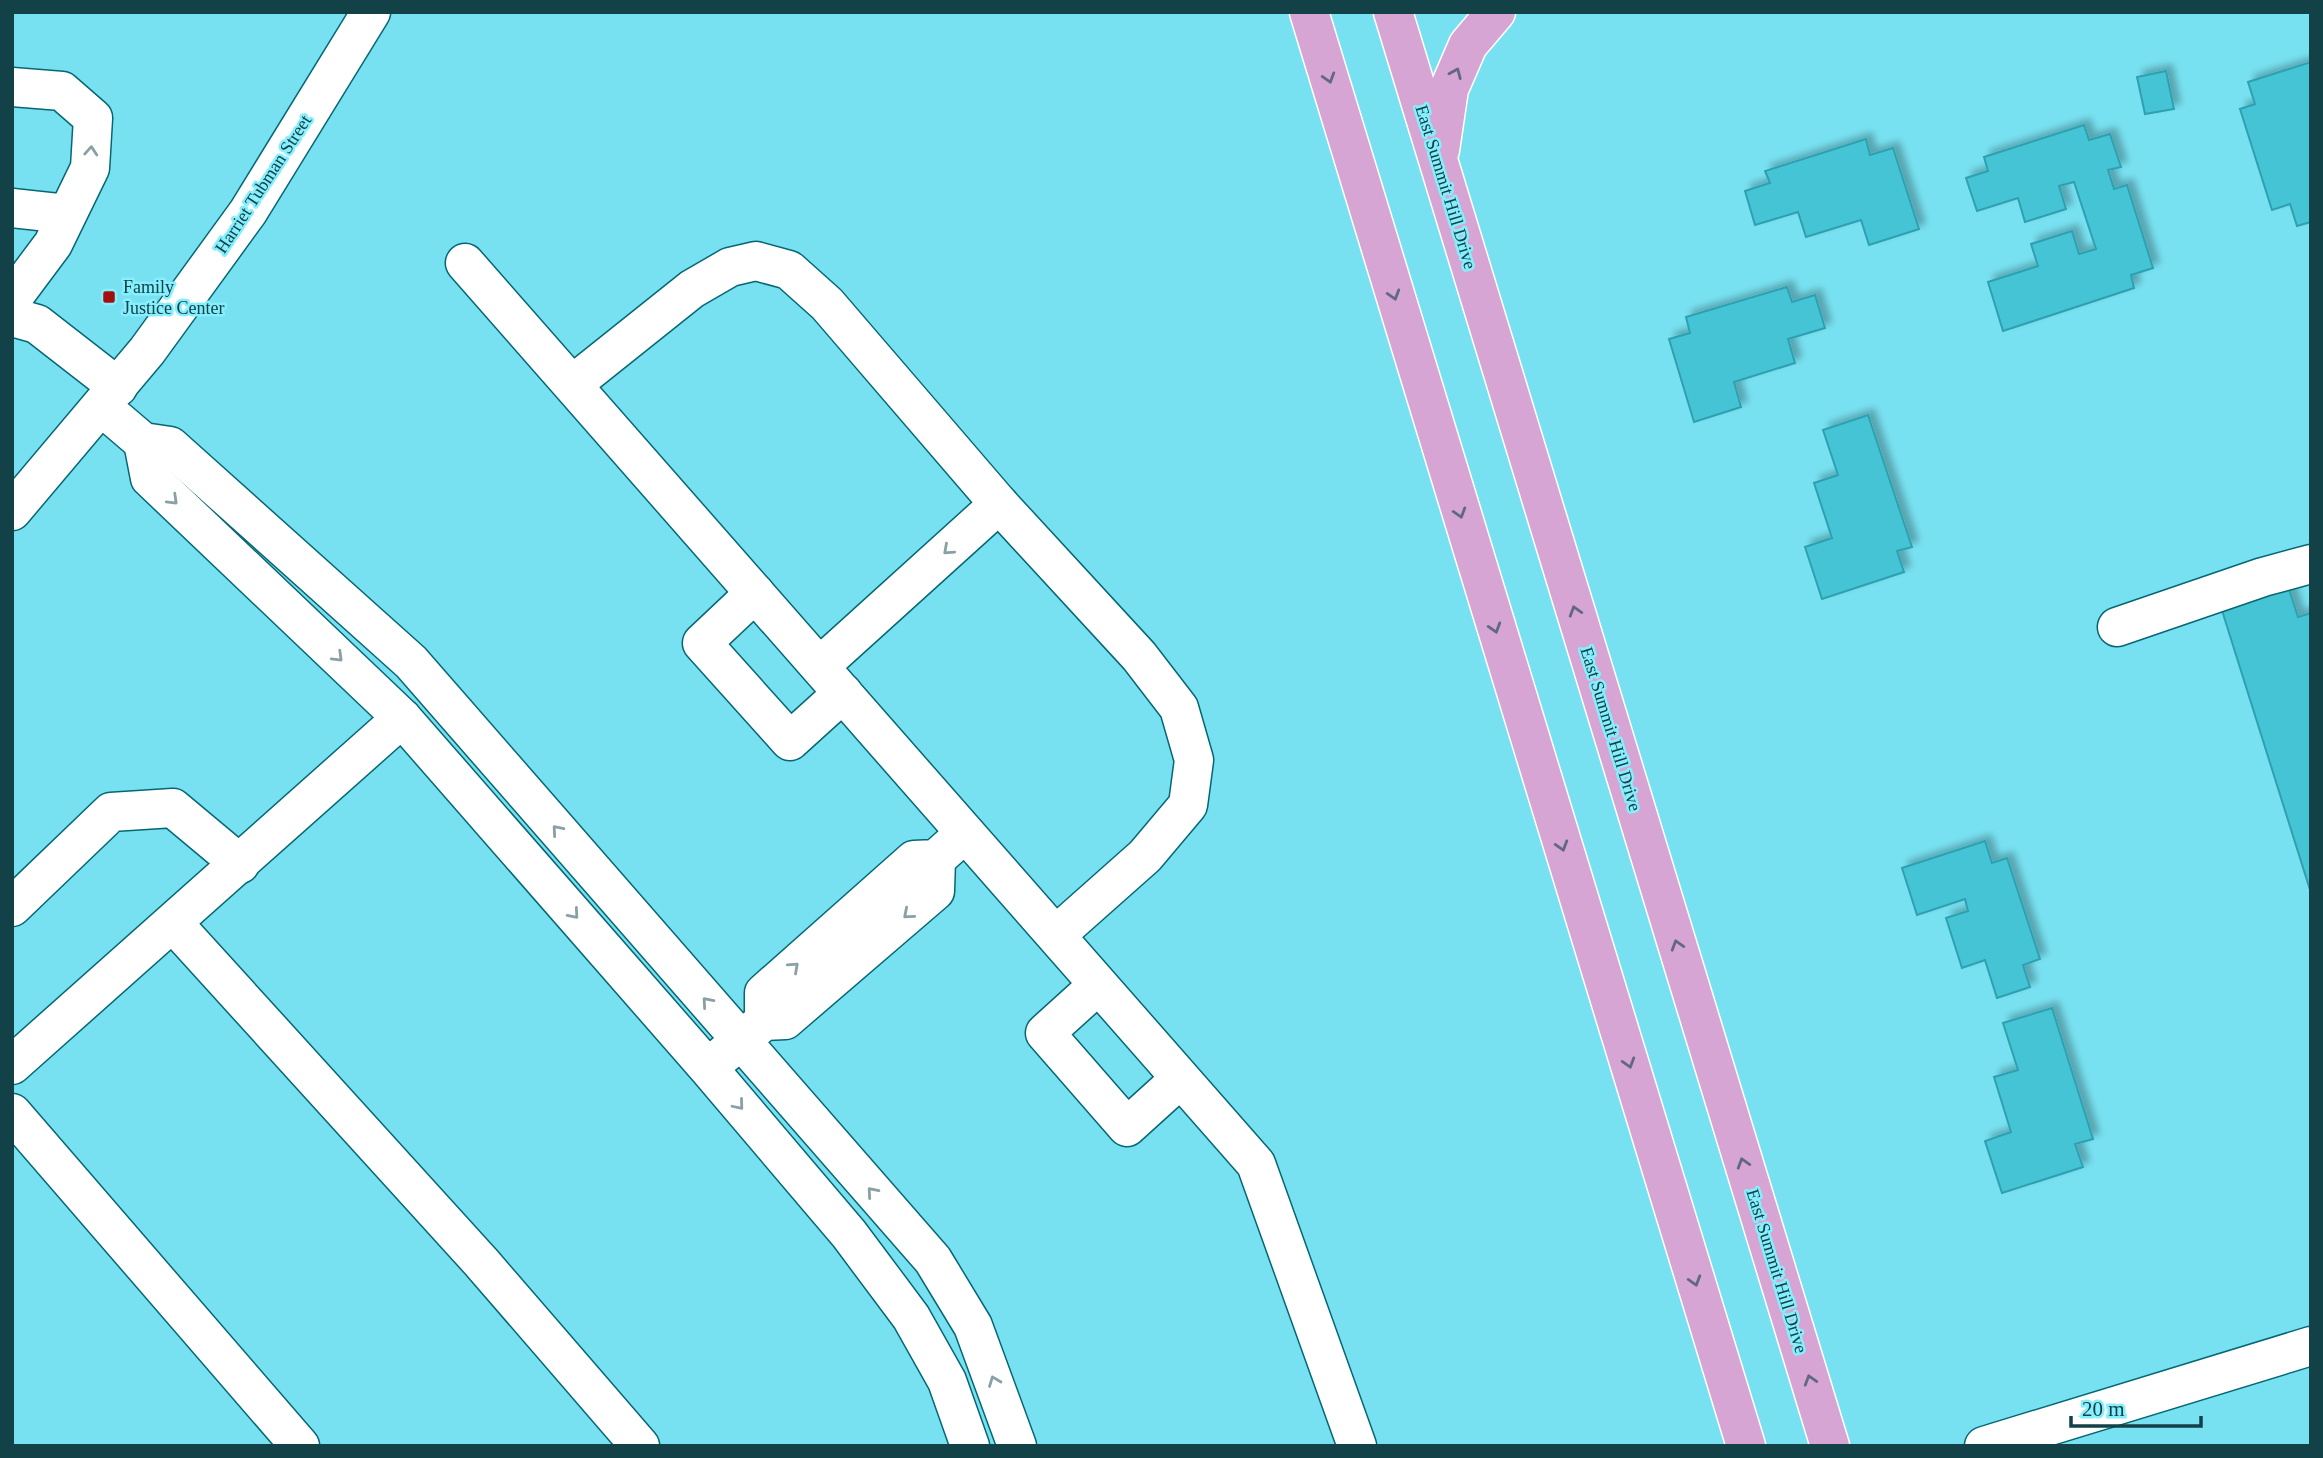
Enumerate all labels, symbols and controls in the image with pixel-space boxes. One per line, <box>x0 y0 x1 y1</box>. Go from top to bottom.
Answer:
one-way arrow <box>1448 67 1462 79</box>
one-way arrow <box>1320 71 1335 83</box>
street label: East Summit Hill Drive <box>1412 103 1480 271</box>
street label: Harriet Tubman Street <box>211 111 315 257</box>
one-way arrow <box>83 145 98 156</box>
place label: Family Justice Center <box>123 277 224 318</box>
marker: Family Justice Center <box>101 289 117 305</box>
one-way arrow <box>1386 289 1401 301</box>
one-way arrow <box>165 491 178 504</box>
one-way arrow <box>1452 507 1467 519</box>
one-way arrow <box>944 542 957 554</box>
one-way arrow <box>1568 605 1583 617</box>
one-way arrow <box>1487 622 1502 634</box>
street label: East Summit Hill Drive <box>1577 645 1645 813</box>
one-way arrow <box>329 648 342 661</box>
one-way arrow <box>553 825 565 838</box>
one-way arrow <box>1554 839 1568 851</box>
one-way arrow <box>566 906 578 919</box>
one-way arrow <box>903 906 915 919</box>
one-way arrow <box>1671 940 1685 952</box>
one-way arrow <box>786 962 799 975</box>
one-way arrow <box>703 997 715 1010</box>
one-way arrow <box>1620 1057 1635 1069</box>
one-way arrow <box>731 1096 743 1109</box>
one-way arrow <box>1737 1157 1752 1169</box>
one-way arrow <box>868 1187 881 1200</box>
street label: East Summit Hill Drive <box>1743 1187 1811 1355</box>
one-way arrow <box>1687 1275 1702 1287</box>
one-way arrow <box>1803 1375 1818 1387</box>
one-way arrow <box>989 1376 1003 1388</box>
scale bar <box>2071 1384 2200 1428</box>
text: 20 m <box>2082 1397 2125 1421</box>

